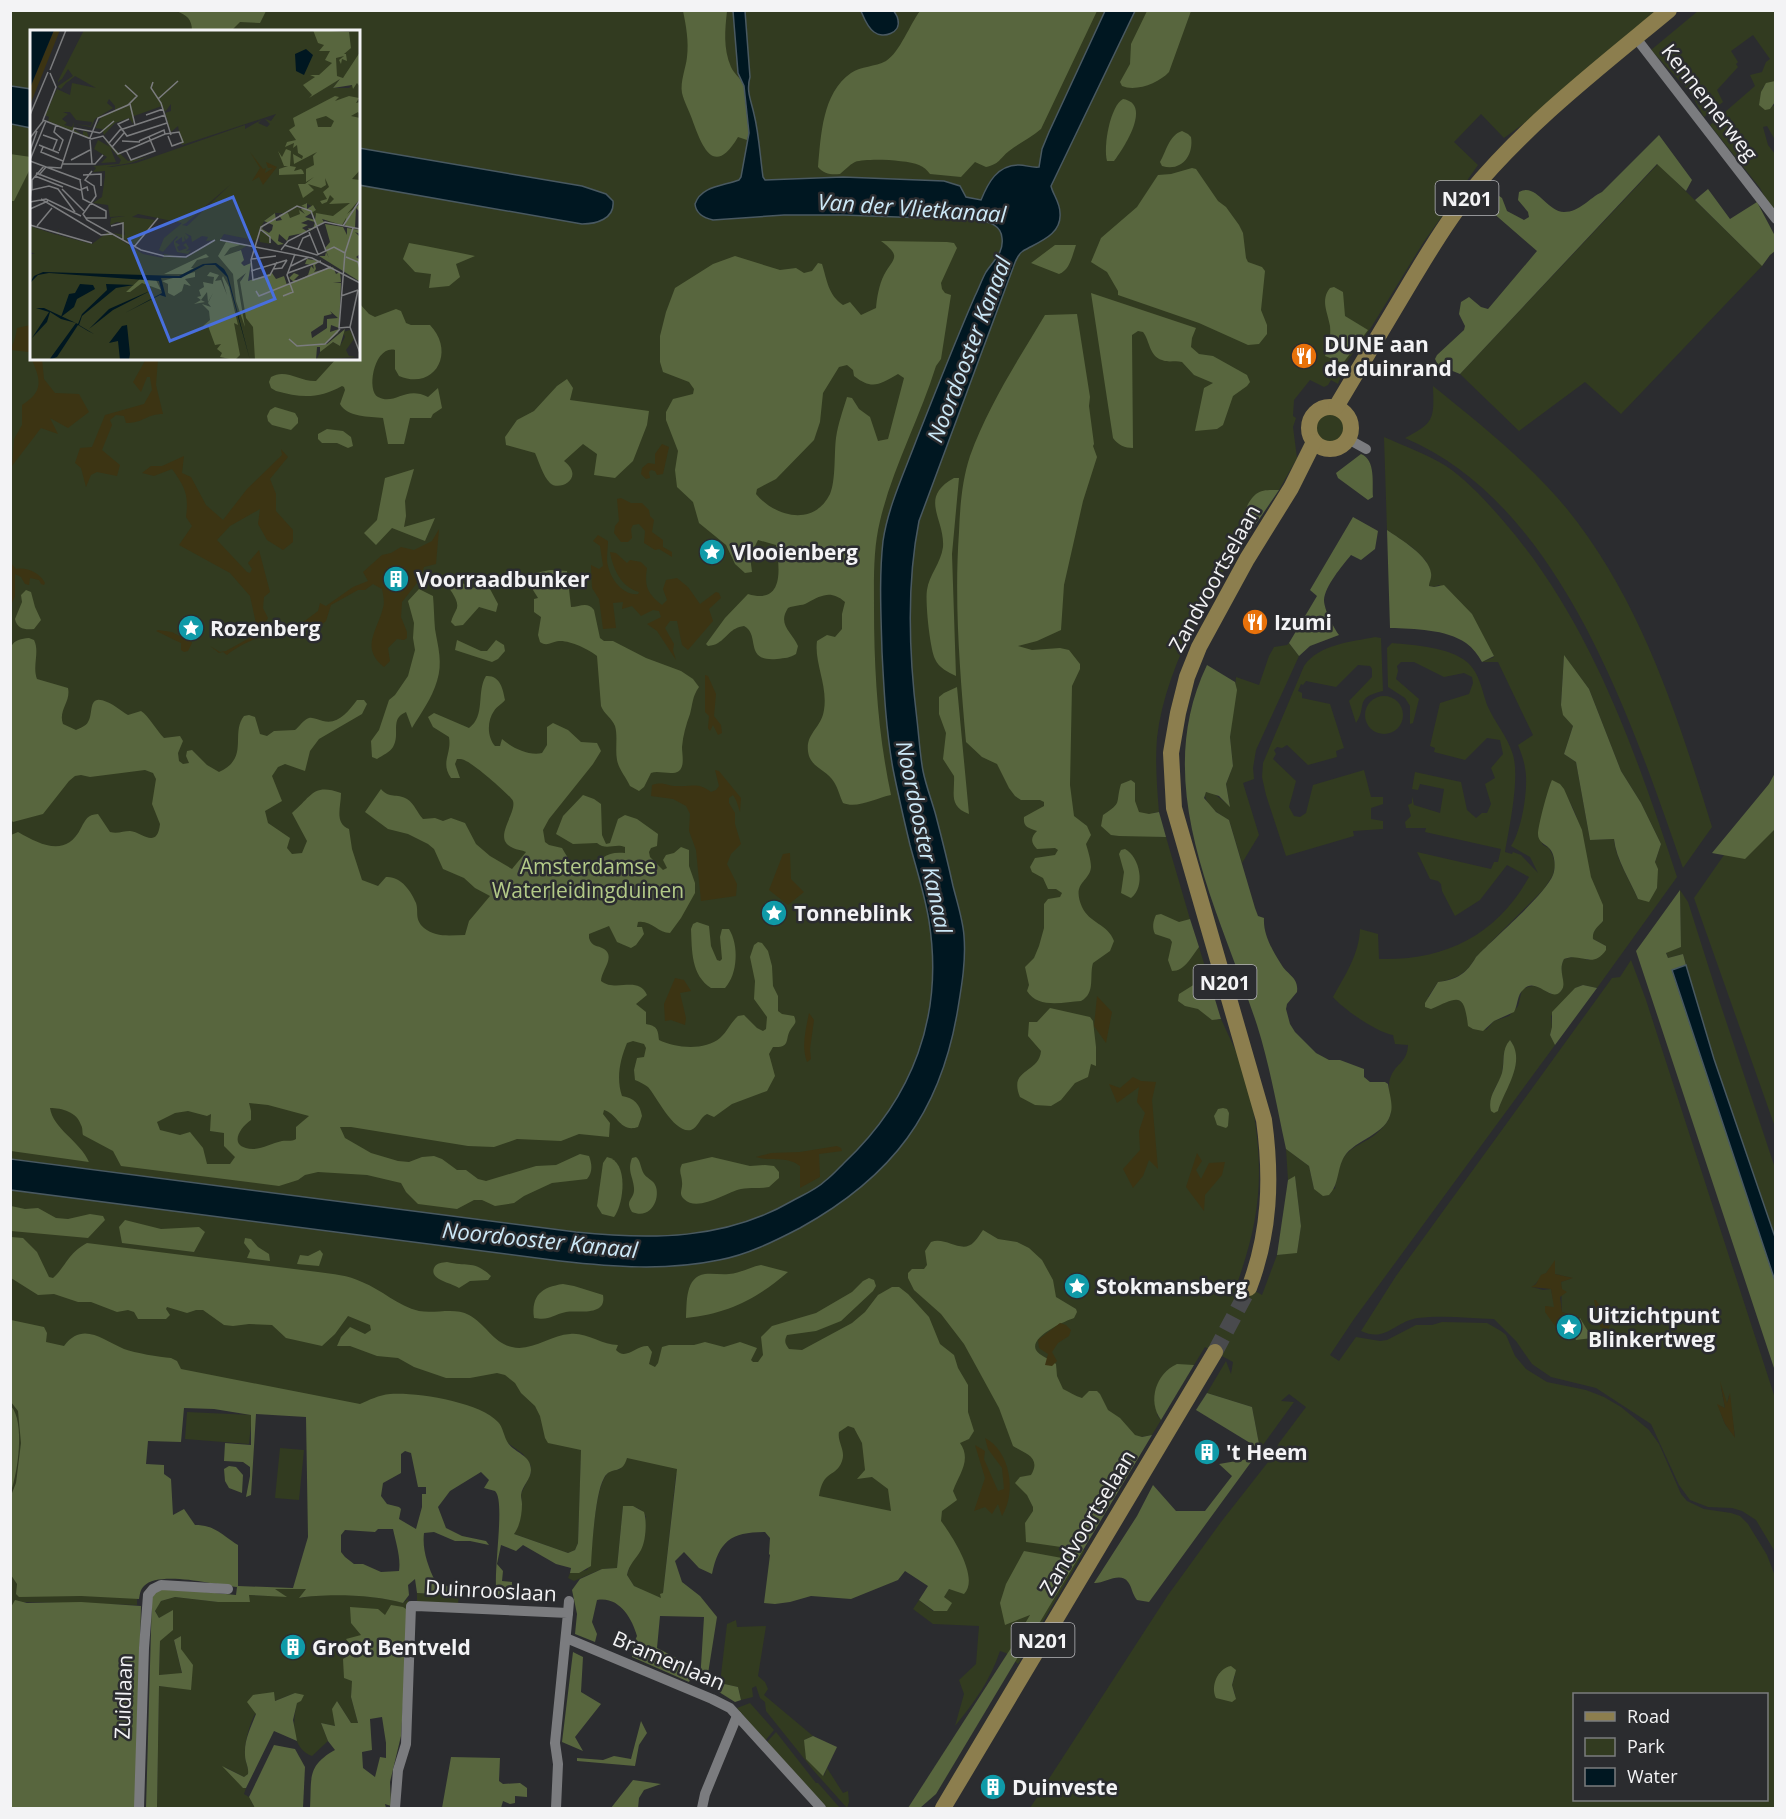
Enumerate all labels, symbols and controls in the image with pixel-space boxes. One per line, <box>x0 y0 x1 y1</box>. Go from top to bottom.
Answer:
inset map <box>30 30 360 360</box>
street label: Kennemerweg <box>1655 38 1765 166</box>
road number: N201 <box>1436 181 1498 215</box>
water label: Van der Vlietkanaal <box>817 185 1008 229</box>
water label: Noordooster Kanaal <box>919 252 1017 446</box>
place label: DUNE aan de duinrand <box>1324 330 1452 382</box>
restaurant icon: DUNE aan de duinrand <box>1289 341 1319 371</box>
street label: Zandvoortselaan <box>1162 499 1266 657</box>
place icon: Vlooienberg <box>697 537 727 567</box>
place label: Vlooienberg <box>732 538 858 566</box>
building icon: Voorraadbunker <box>381 564 411 594</box>
place label: Voorraadbunker <box>416 565 590 593</box>
restaurant icon: Izumi <box>1240 607 1270 637</box>
place label: Izumi <box>1274 608 1332 636</box>
place icon: Rozenberg <box>176 613 206 643</box>
place label: Rozenberg <box>210 614 321 642</box>
water label: Noordooster Kanaal <box>890 738 960 937</box>
park label: Amsterdamse Waterleidingduinen <box>492 852 684 904</box>
place icon: Tonneblink <box>759 898 789 928</box>
place label: Tonneblink <box>794 899 913 927</box>
road number: N201 <box>1194 965 1256 999</box>
water label: Noordooster Kanaal <box>441 1214 640 1264</box>
place icon: Stokmansberg <box>1062 1271 1092 1301</box>
place label: Stokmansberg <box>1096 1272 1247 1300</box>
place label: Uitzichtpunt Blinkertweg <box>1588 1301 1720 1353</box>
place icon: Uitzichtpunt Blinkertweg <box>1554 1312 1584 1342</box>
building icon: 't Heem <box>1192 1437 1222 1467</box>
place label: 't Heem <box>1226 1438 1308 1466</box>
street label: Zandvoortselaan <box>1033 1444 1141 1600</box>
street label: Duinrooslaan <box>425 1573 557 1607</box>
road number: N201 <box>1012 1623 1074 1657</box>
street label: Bramenlaan <box>609 1624 729 1696</box>
building icon: Groot Bentveld <box>278 1632 308 1662</box>
place label: Groot Bentveld <box>312 1633 471 1661</box>
street label: Zuidlaan <box>108 1654 138 1740</box>
legend <box>1573 1693 1768 1801</box>
text: Road <box>1627 1704 1670 1728</box>
text: Park <box>1627 1734 1665 1758</box>
text: Water <box>1627 1764 1678 1788</box>
building icon: Duinveste <box>978 1772 1008 1802</box>
place label: Duinveste <box>1012 1773 1118 1801</box>

